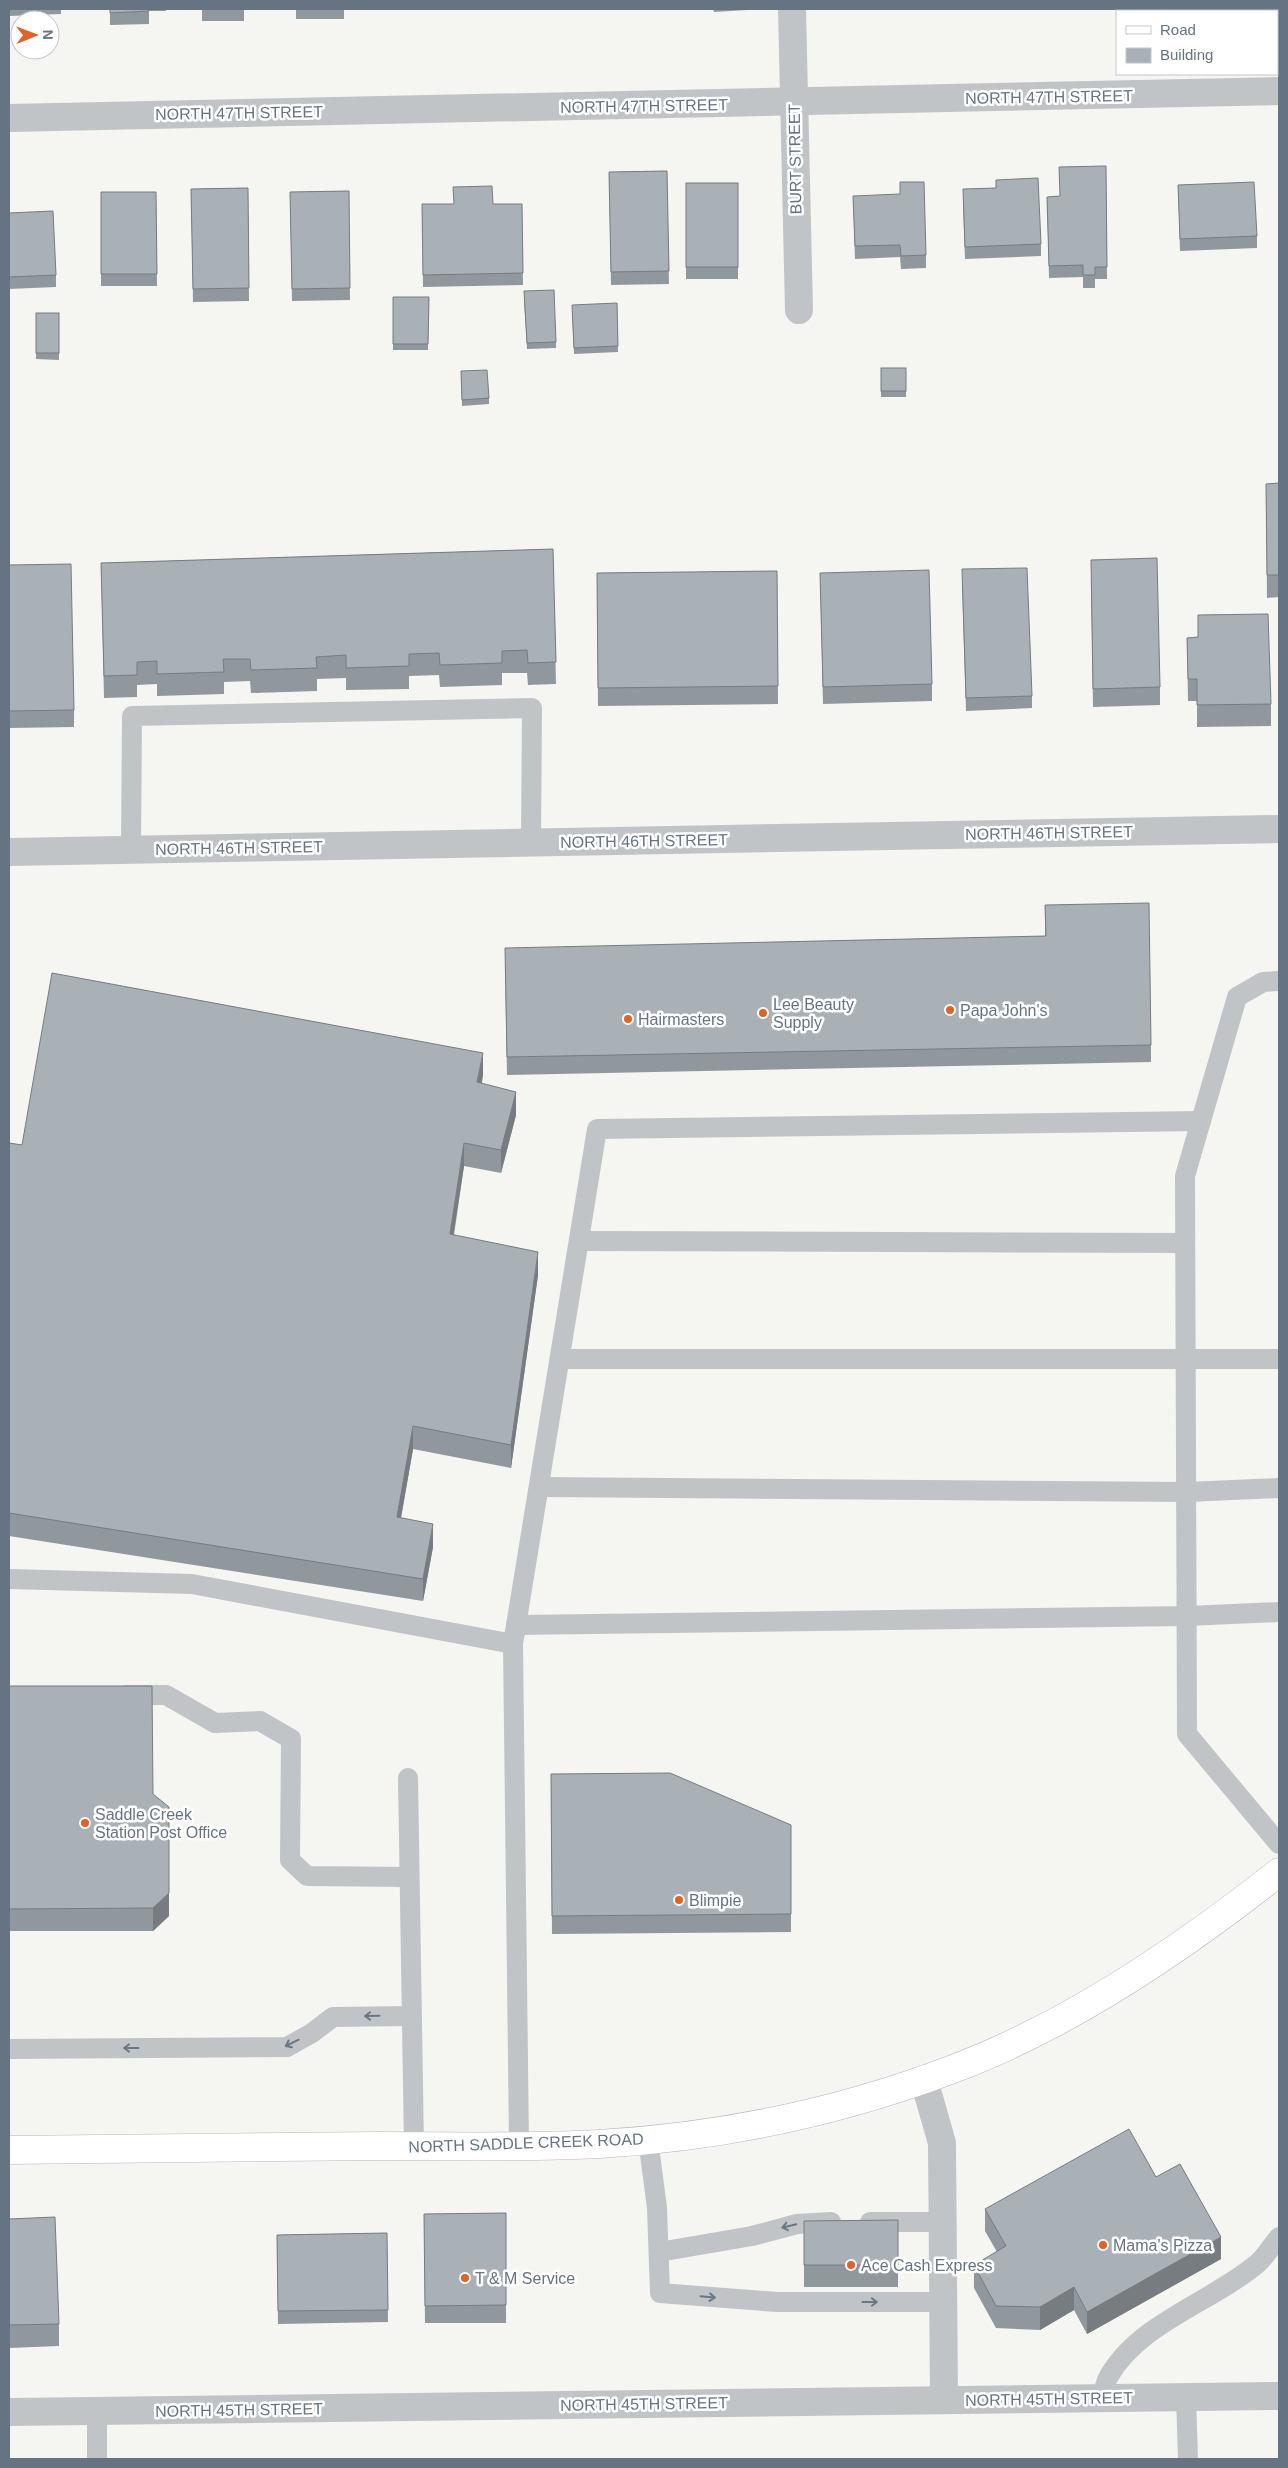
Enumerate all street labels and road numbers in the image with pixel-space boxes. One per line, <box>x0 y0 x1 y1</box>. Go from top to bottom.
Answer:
street label: NORTH 47TH STREET <box>965 87 1133 107</box>
street label: NORTH 47TH STREET <box>560 96 728 116</box>
street label: NORTH 47TH STREET <box>155 103 323 123</box>
street label: BURT STREET <box>786 103 804 214</box>
street label: NORTH 46TH STREET <box>965 823 1133 843</box>
street label: NORTH 46TH STREET <box>560 831 728 851</box>
street label: NORTH 46TH STREET <box>155 838 323 858</box>
street label: NORTH SADDLE CREEK ROAD <box>408 2130 644 2156</box>
street label: NORTH 45TH STREET <box>965 2389 1133 2409</box>
street label: NORTH 45TH STREET <box>560 2394 728 2414</box>
street label: NORTH 45TH STREET <box>155 2400 323 2420</box>

